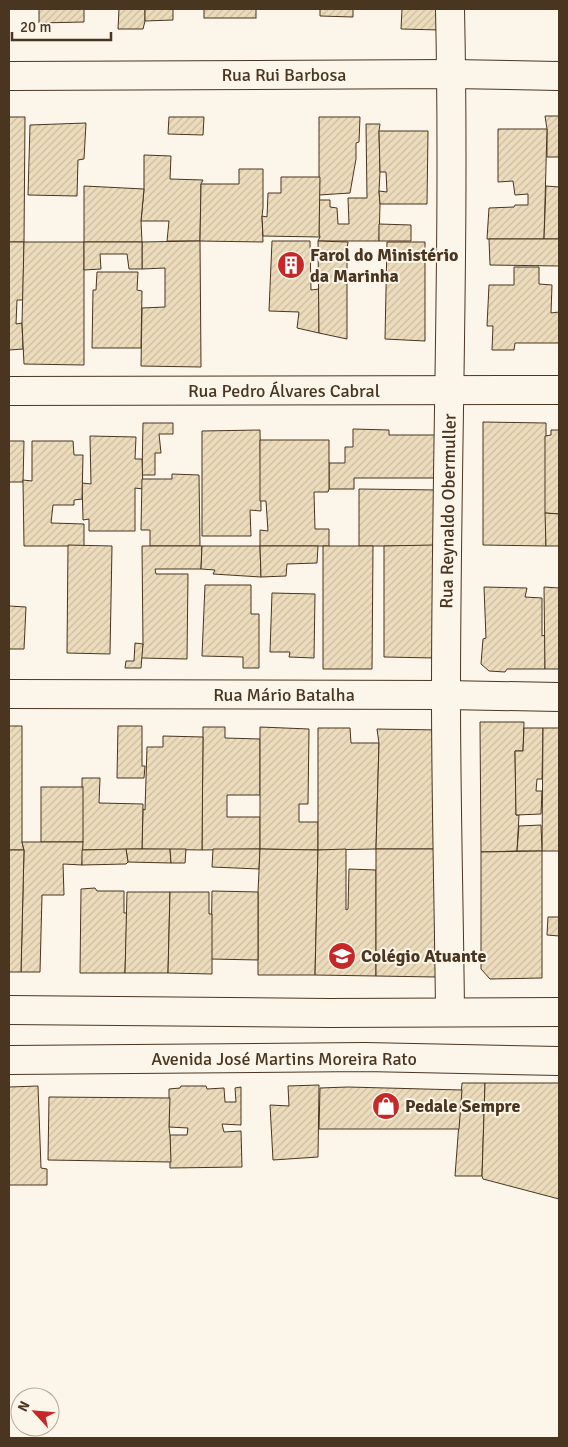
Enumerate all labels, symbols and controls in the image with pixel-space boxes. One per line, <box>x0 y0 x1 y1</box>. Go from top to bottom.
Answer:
scale bar <box>12 10 111 42</box>
text: 20 m <box>20 18 51 36</box>
street label: Rua Rui Barbosa <box>222 64 346 86</box>
place label: Farol do Ministério da Marinha <box>310 244 458 287</box>
building icon: Farol do Ministério da Marinha <box>276 250 306 280</box>
street label: Rua Pedro Álvares Cabral <box>188 380 380 402</box>
street label: Rua Reynaldo Obermuller <box>435 413 461 609</box>
street label: Rua Mário Batalha <box>213 684 355 706</box>
school or university icon: Colégio Atuante <box>327 941 357 971</box>
place label: Colégio Atuante <box>361 945 486 967</box>
street label: Avenida José Martins Moreira Rato <box>151 1048 417 1070</box>
shop icon: Pedale Sempre <box>371 1091 401 1121</box>
place label: Pedale Sempre <box>405 1095 520 1117</box>
north arrow <box>10 1387 60 1437</box>
text: N <box>14 1398 34 1415</box>

